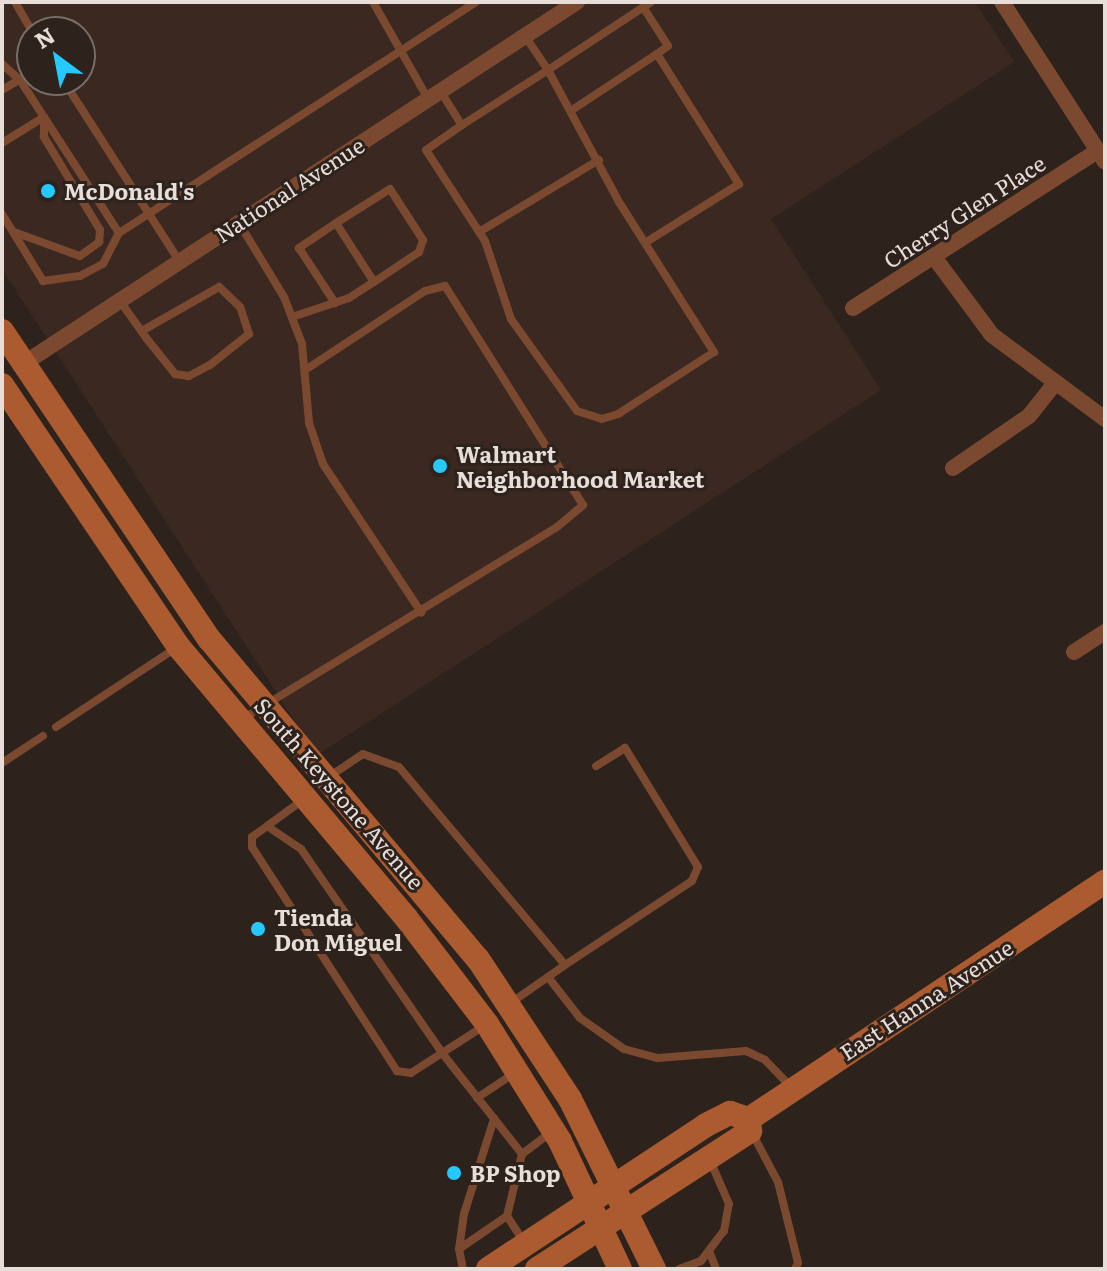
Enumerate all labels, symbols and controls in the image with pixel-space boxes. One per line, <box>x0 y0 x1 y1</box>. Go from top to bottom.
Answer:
north arrow <box>16 16 96 96</box>
text: N <box>28 18 61 56</box>
street label: National Avenue <box>209 131 369 247</box>
street label: Cherry Glen Place <box>878 149 1050 273</box>
place label: McDonald's <box>64 178 194 204</box>
marker: McDonald's <box>39 182 57 200</box>
place label: Walmart Neighborhood Market <box>456 440 705 492</box>
marker: Walmart Neighborhood Market <box>431 457 449 475</box>
street label: South Keystone Avenue <box>250 692 430 894</box>
place label: Tienda Don Miguel <box>274 903 402 954</box>
marker: Tienda Don Miguel <box>249 920 267 938</box>
street label: East Hanna Avenue <box>834 933 1018 1065</box>
place label: BP Shop <box>470 1160 561 1186</box>
marker: BP Shop <box>445 1164 463 1182</box>

